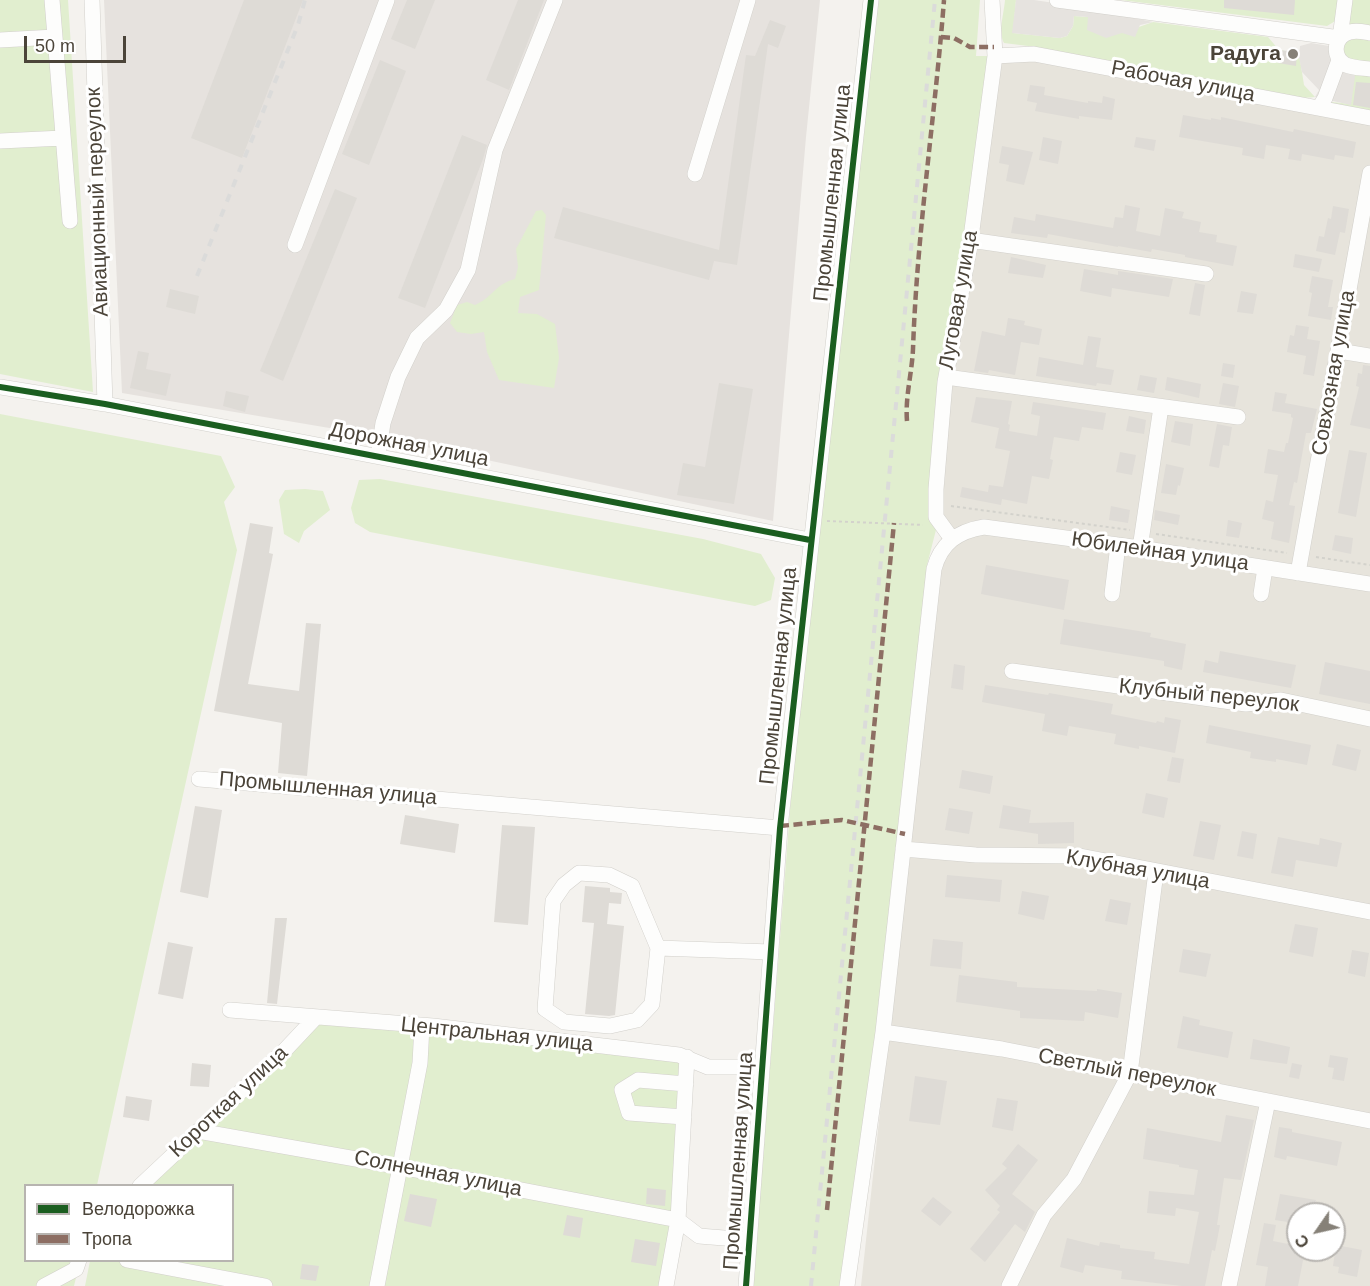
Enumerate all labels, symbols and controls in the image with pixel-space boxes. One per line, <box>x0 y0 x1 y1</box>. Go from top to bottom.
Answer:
scale bar <box>27 24 129 62</box>
text: 50 m <box>35 36 75 56</box>
place label: Радуга <box>1210 41 1281 67</box>
marker: Радуга <box>1286 47 1300 61</box>
street label: Рабочая улица <box>1109 56 1257 108</box>
street label: Промышленная улица <box>809 83 857 303</box>
street label: Авиационный переулок <box>81 87 115 317</box>
street label: Луговая улица <box>934 228 984 372</box>
street label: Совхозная улица <box>1307 288 1361 458</box>
street label: Дорожная улица <box>327 417 491 473</box>
street label: Юбилейная улица <box>1070 527 1250 577</box>
street label: Промышленная улица <box>755 566 803 786</box>
street label: Клубный переулок <box>1118 674 1300 718</box>
street label: Промышленная улица <box>218 767 438 811</box>
street label: Клубная улица <box>1064 845 1212 895</box>
street label: Центральная улица <box>400 1012 594 1058</box>
street label: Короткая улица <box>165 1041 293 1163</box>
street label: Светлый переулок <box>1036 1043 1218 1103</box>
street label: Промышленная улица <box>719 1051 759 1271</box>
street label: Солнечная улица <box>352 1145 524 1203</box>
legend <box>24 1184 234 1262</box>
text: Велодорожка <box>82 1199 194 1219</box>
north arrow <box>1286 1202 1346 1262</box>
text: Тропа <box>82 1229 132 1249</box>
text: С <box>1292 1232 1313 1251</box>

